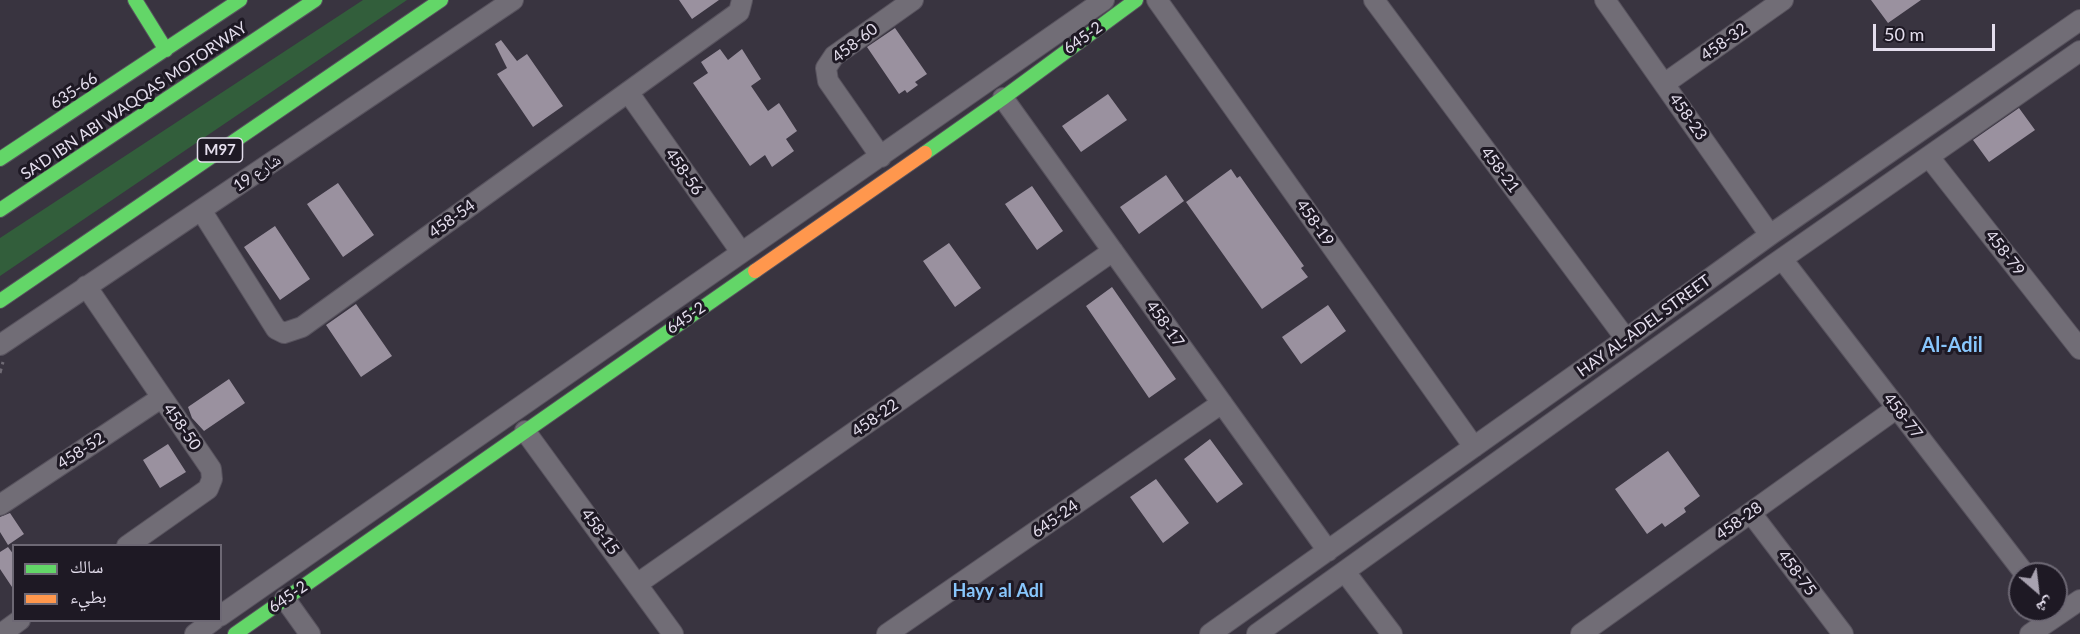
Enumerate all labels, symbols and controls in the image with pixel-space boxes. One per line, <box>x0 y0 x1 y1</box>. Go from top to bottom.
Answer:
scale bar <box>1876 12 1998 50</box>
street label: SA'D IBN ABI WAQQAS MOTORWAY <box>17 18 251 184</box>
street label: 645-2 <box>1060 18 1106 58</box>
street label: 458-60 <box>828 19 882 67</box>
street label: 458-32 <box>1697 19 1751 65</box>
text: 50 m <box>1884 23 1924 45</box>
street label: 635-66 <box>47 69 101 113</box>
street label: 458-23 <box>1665 90 1711 144</box>
road number: M97 <box>198 138 242 162</box>
street label: 458-21 <box>1477 143 1523 197</box>
street label: 458-56 <box>661 145 707 199</box>
street label: شارع 19 <box>230 150 284 196</box>
street label: 458-54 <box>425 196 479 242</box>
street label: 458-19 <box>1292 196 1338 250</box>
street label: 458-79 <box>1981 226 2029 280</box>
street label: HAY AL-ADEL STREET <box>1573 271 1715 381</box>
street label: 458-17 <box>1142 297 1188 351</box>
street label: 645-2 <box>663 298 709 338</box>
district label: Al-Adil <box>1921 334 1983 358</box>
street label: 458-77 <box>1879 389 1927 443</box>
street label: 458-22 <box>848 395 902 441</box>
street label: 458-50 <box>159 400 205 454</box>
street label: 458-52 <box>54 429 108 473</box>
street label: 645-24 <box>1028 496 1082 542</box>
street label: 458-28 <box>1712 498 1766 544</box>
street label: 458-15 <box>577 505 623 559</box>
legend <box>12 544 222 622</box>
street label: 458-75 <box>1774 546 1820 600</box>
text: سالك <box>70 555 103 577</box>
north arrow <box>2008 562 2068 622</box>
street label: 645-2 <box>265 577 311 617</box>
district label: Hayy al Adl <box>953 580 1043 602</box>
text: بطيء <box>70 585 107 607</box>
text: ش <box>2034 594 2058 619</box>

